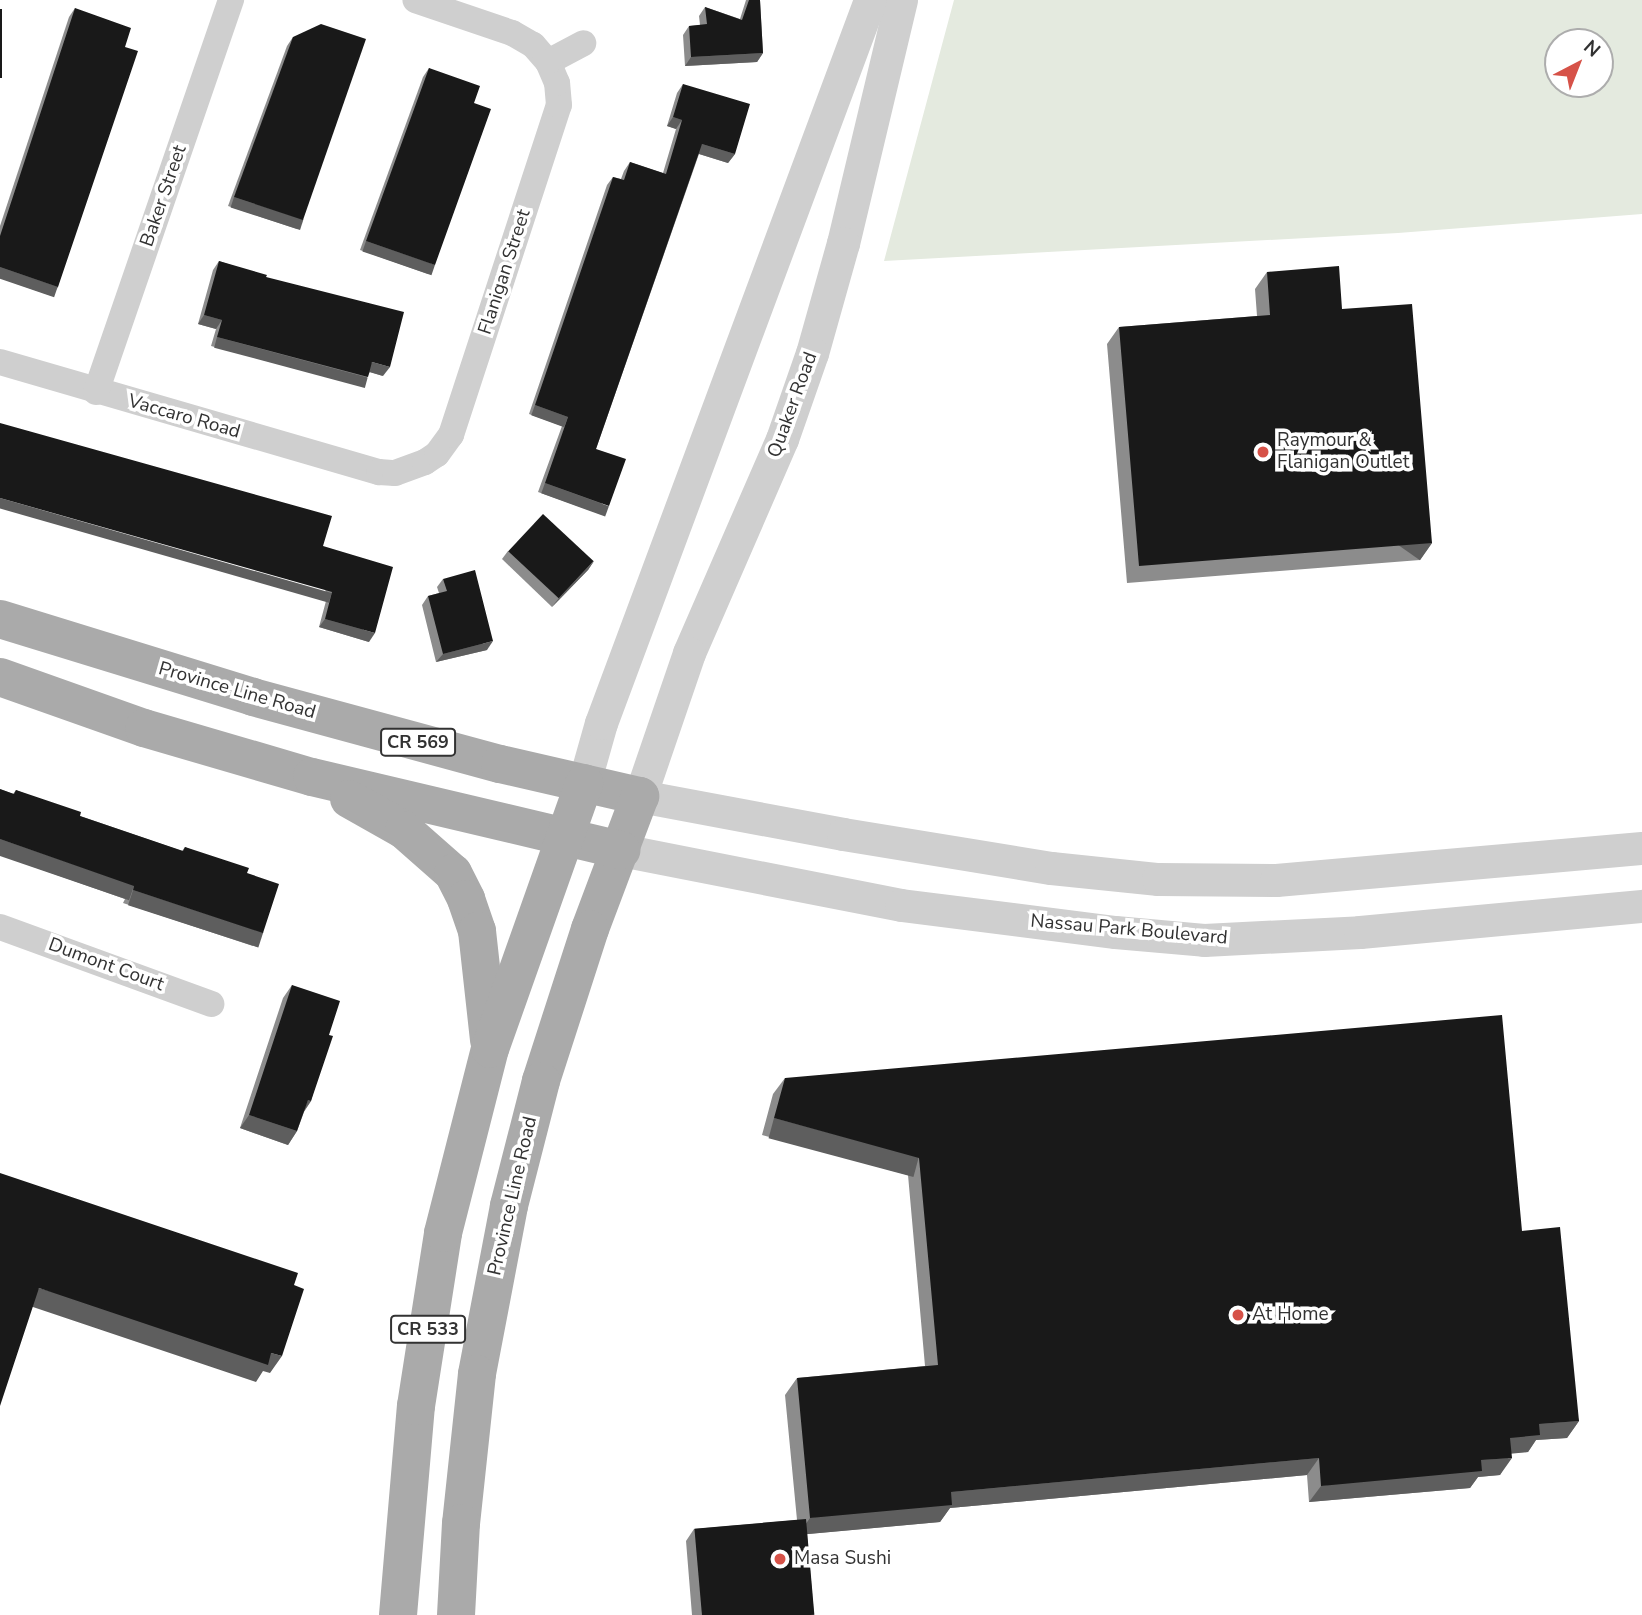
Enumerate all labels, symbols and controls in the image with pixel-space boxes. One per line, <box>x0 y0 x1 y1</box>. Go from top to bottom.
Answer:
north arrow <box>1544 28 1614 98</box>
text: N <box>1578 34 1606 63</box>
street label: Baker Street <box>136 142 192 250</box>
street label: Flanigan Street <box>474 207 536 337</box>
street label: Quaker Road <box>763 349 823 461</box>
street label: Vaccaro Road <box>125 390 243 444</box>
place label: Raymour & Flanigan Outlet <box>1277 430 1409 474</box>
marker: Raymour & Flanigan Outlet <box>1255 444 1271 460</box>
street label: Province Line Road <box>156 658 318 724</box>
road number: CR 569 <box>380 728 457 756</box>
street label: Nassau Park Boulevard <box>1029 910 1229 950</box>
street label: Dumont Court <box>45 934 167 996</box>
street label: Province Line Road <box>484 1114 542 1278</box>
place label: At Home <box>1252 1304 1329 1326</box>
marker: At Home <box>1230 1307 1246 1323</box>
road number: CR 533 <box>390 1314 466 1344</box>
place label: Masa Sushi <box>794 1548 891 1570</box>
marker: Masa Sushi <box>772 1551 788 1567</box>

